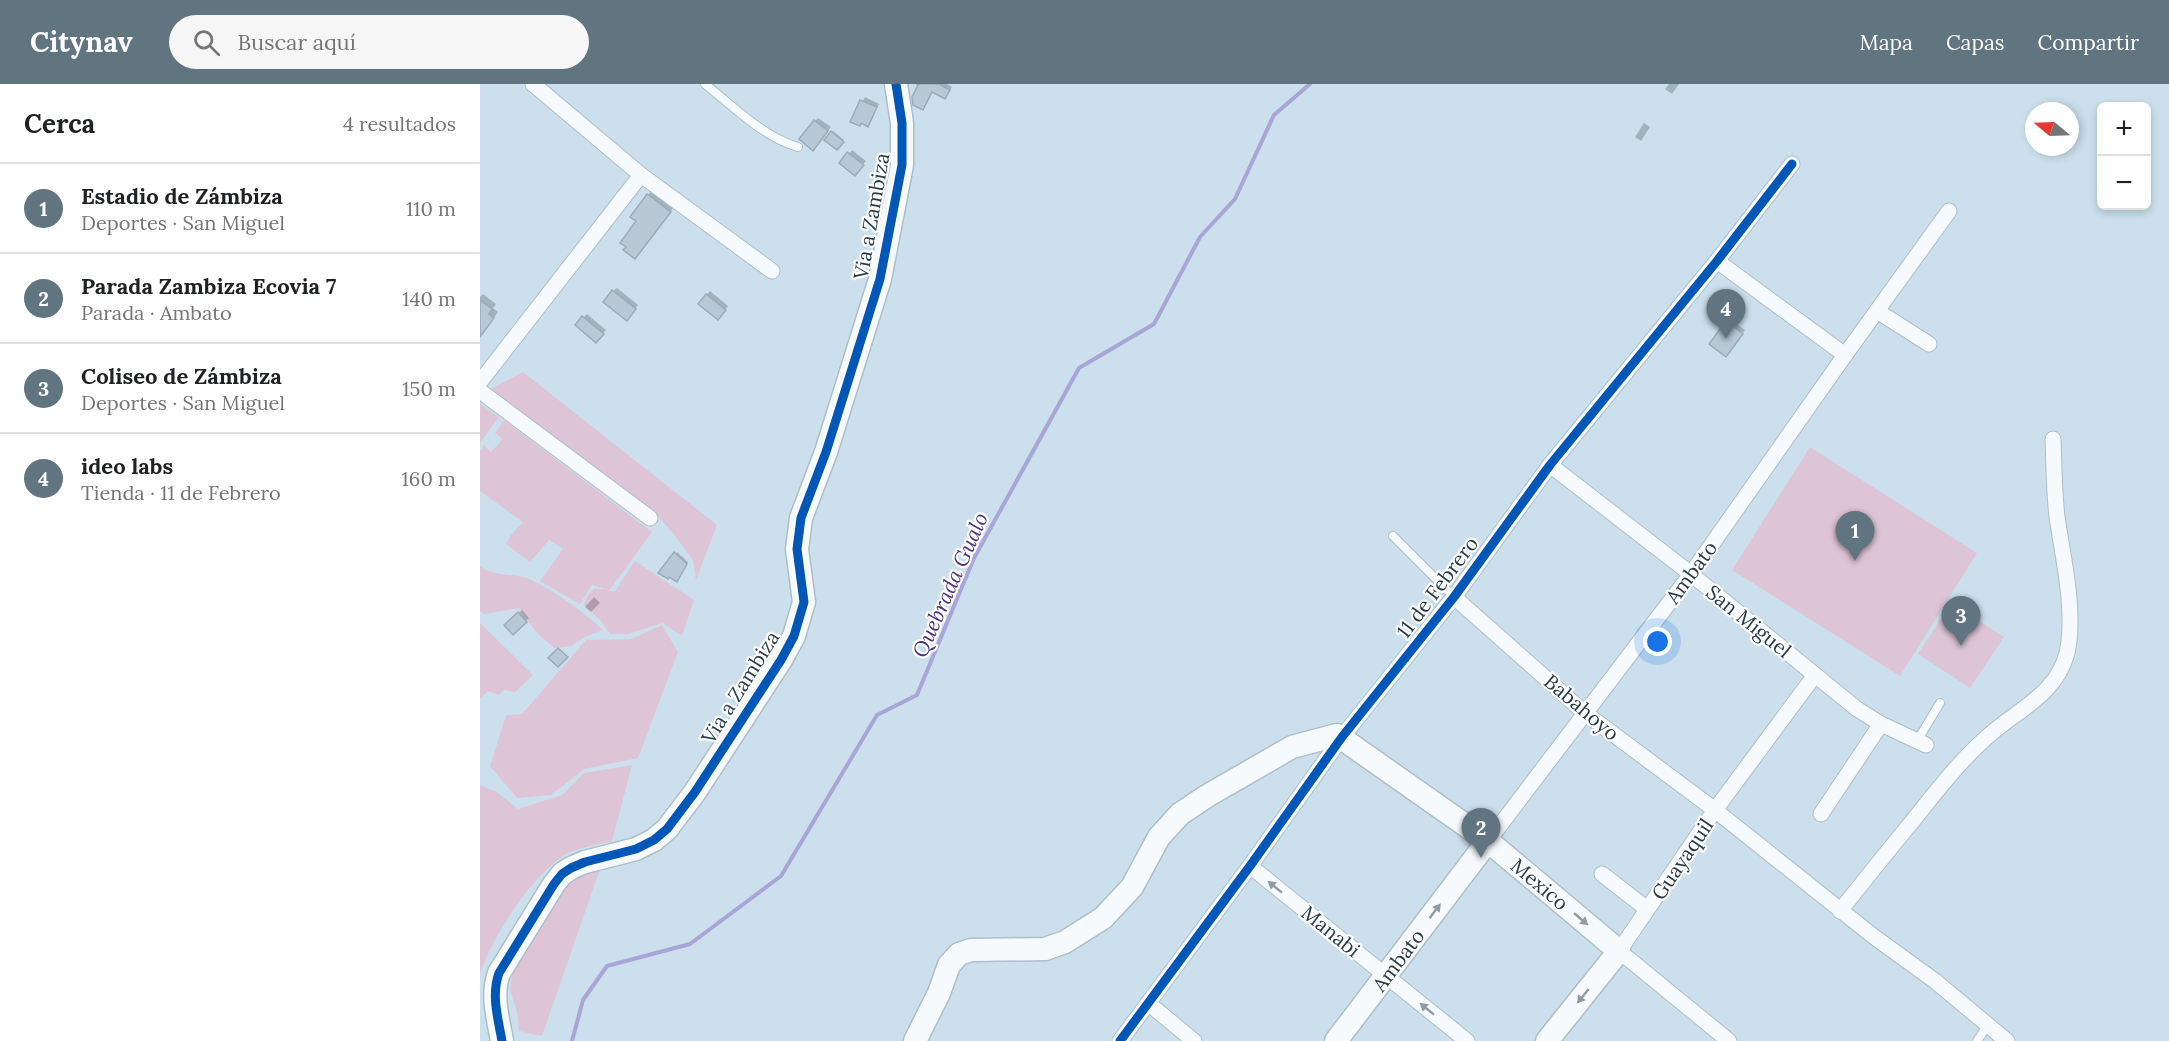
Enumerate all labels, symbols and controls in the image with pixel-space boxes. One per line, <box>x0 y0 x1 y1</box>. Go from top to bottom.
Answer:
search box <box>169 15 589 69</box>
text: Citynav <box>30 24 133 60</box>
icon: search <box>190 26 223 59</box>
text: Buscar aquí <box>238 28 356 56</box>
text: Mapa <box>1859 29 1913 56</box>
text: Capas <box>1946 29 2005 56</box>
text: Compartir <box>2038 29 2139 56</box>
north arrow <box>2025 102 2079 156</box>
map controls <box>2097 102 2151 210</box>
button: + <box>2097 102 2151 156</box>
text: Cerca <box>24 107 95 140</box>
text: 4 resultados <box>343 111 456 136</box>
street label: Via a Zambiza <box>847 151 894 282</box>
button: − <box>2097 156 2151 210</box>
text: Estadio de Zámbiza <box>81 182 283 210</box>
text: 1 <box>39 196 48 221</box>
text: 110 m <box>406 196 456 221</box>
text: Deportes · San Miguel <box>81 210 285 235</box>
text: Parada Zambiza Ecovia 7 <box>81 272 336 300</box>
text: 2 <box>38 286 49 311</box>
text: 140 m <box>402 286 456 311</box>
pin: 4 <box>1706 290 1746 339</box>
text: Parada · Ambato <box>81 300 232 325</box>
text: Coliseo de Zámbiza <box>81 362 282 390</box>
text: 3 <box>38 376 49 401</box>
text: 150 m <box>402 376 456 401</box>
text: Deportes · San Miguel <box>81 390 285 415</box>
text: ideo labs <box>81 452 173 480</box>
text: 4 <box>38 466 49 491</box>
text: 160 m <box>402 466 456 491</box>
text: Tienda · 11 de Febrero <box>81 480 281 505</box>
water label: Quebrada Gualo <box>906 508 994 662</box>
pin: 1 <box>1836 512 1874 561</box>
street label: 11 de Febrero <box>1391 531 1483 643</box>
street label: Ambato <box>1659 536 1722 609</box>
street label: San Miguel <box>1701 579 1797 663</box>
pin: 3 <box>1942 596 1980 646</box>
street label: Via a Zambiza <box>695 626 784 749</box>
your location <box>1643 627 1672 656</box>
street label: Babahoyo <box>1539 668 1625 746</box>
pin: 2 <box>1462 808 1500 858</box>
street label: Guayaquil <box>1646 814 1718 904</box>
street label: Mexico <box>1506 853 1574 915</box>
one-way arrow <box>1267 880 1283 893</box>
street label: Manabi <box>1297 900 1365 962</box>
one-way arrow <box>1429 903 1442 919</box>
one-way arrow <box>1573 912 1588 925</box>
street label: Ambato <box>1366 924 1430 997</box>
one-way arrow <box>1577 988 1590 1004</box>
one-way arrow <box>1419 1003 1434 1015</box>

